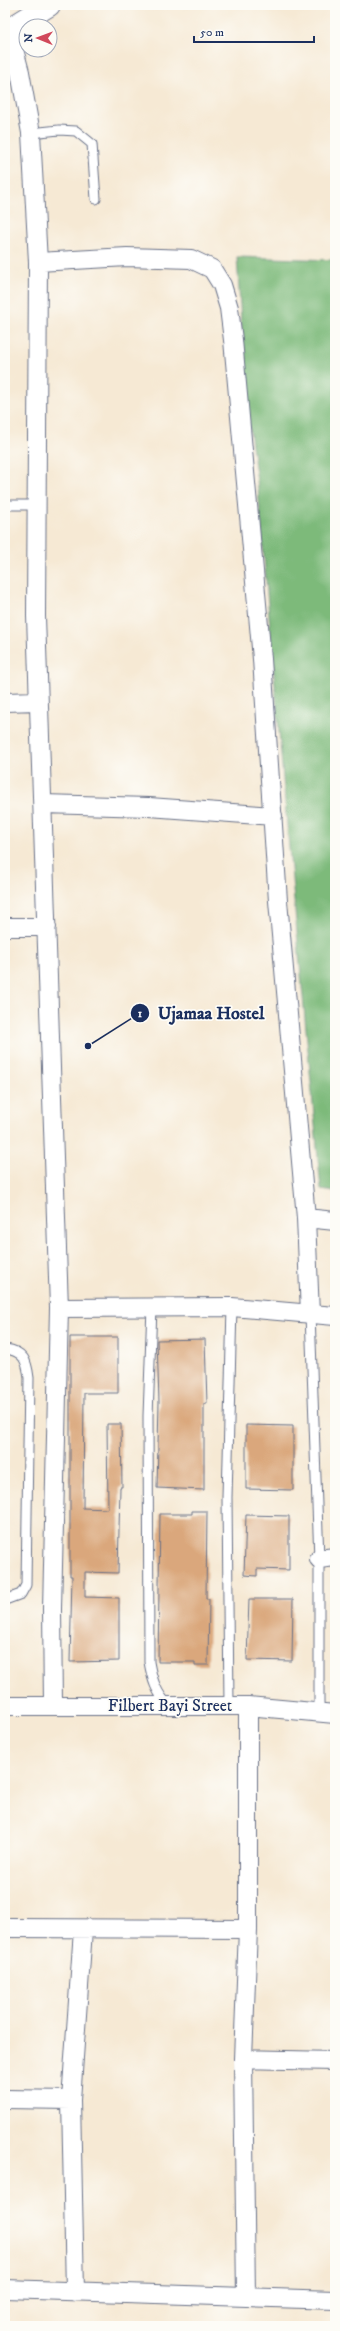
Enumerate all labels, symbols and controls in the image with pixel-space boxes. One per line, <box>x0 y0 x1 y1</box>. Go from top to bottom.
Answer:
north arrow <box>18 18 58 58</box>
scale bar <box>194 18 314 44</box>
text: 50 m <box>200 25 224 40</box>
text: N <box>22 33 36 42</box>
callout: Ujamaa Hostel <box>130 998 273 1028</box>
text: Ujamaa Hostel <box>158 1003 265 1025</box>
text: 1 <box>138 1006 143 1021</box>
street label: Filbert Bayi Street <box>108 1695 233 1717</box>

